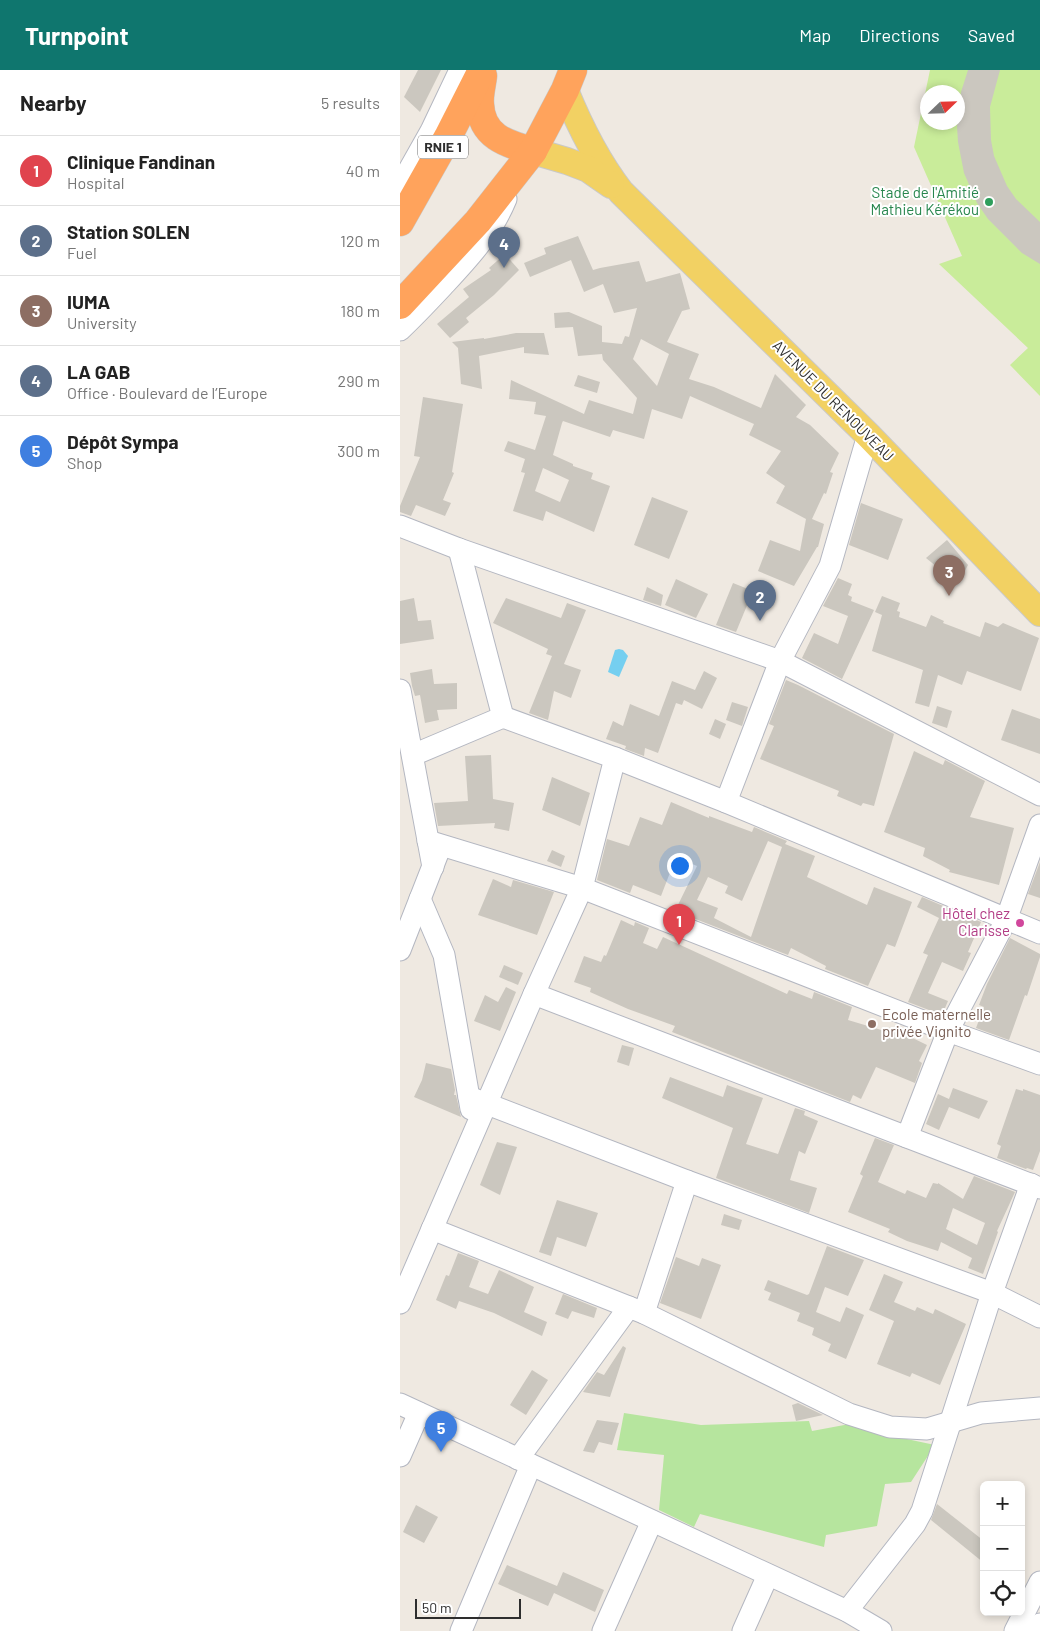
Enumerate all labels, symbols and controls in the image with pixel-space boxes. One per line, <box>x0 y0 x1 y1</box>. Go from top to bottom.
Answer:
text: Turnpoint <box>25 21 129 50</box>
text: Map <box>799 24 831 46</box>
text: Directions <box>859 24 940 46</box>
text: Saved <box>968 24 1015 46</box>
north arrow <box>920 85 965 130</box>
text: Nearby <box>20 90 86 115</box>
text: 5 results <box>321 93 380 112</box>
road number: RNIE 1 <box>418 136 468 158</box>
text: Clinique Fandinan <box>67 150 215 173</box>
text: 1 <box>33 161 39 180</box>
text: 40 m <box>346 161 380 180</box>
text: Hospital <box>67 173 124 192</box>
place label: Stade de l'Amitié Mathieu Kérékou <box>871 183 979 218</box>
marker: Stade de l'Amitié Mathieu Kérékou <box>983 196 995 208</box>
text: Station SOLEN <box>67 220 190 243</box>
pin: 4 <box>488 227 520 268</box>
text: 2 <box>32 231 40 250</box>
text: 120 m <box>340 231 380 250</box>
text: Fuel <box>67 243 97 262</box>
text: IUMA <box>67 290 110 313</box>
text: 3 <box>32 301 40 320</box>
text: 180 m <box>341 301 380 320</box>
text: University <box>67 313 137 332</box>
street label: AVENUE DU RENOUVEAU <box>769 336 898 465</box>
text: LA GAB <box>67 360 131 383</box>
text: 4 <box>31 371 41 390</box>
text: 290 m <box>338 371 380 390</box>
text: Office · Boulevard de l’Europe <box>67 383 268 402</box>
text: Dépôt Sympa <box>67 430 179 453</box>
text: 5 <box>32 441 40 460</box>
text: 300 m <box>337 441 380 460</box>
text: Shop <box>67 453 102 472</box>
pin: 3 <box>933 555 965 596</box>
pin: 2 <box>744 580 776 621</box>
your location <box>667 853 693 879</box>
pin: 1 <box>663 904 695 945</box>
place label: Hôtel chez Clarisse <box>942 904 1010 939</box>
marker: Hôtel chez Clarisse <box>1014 917 1026 929</box>
place label: Ecole maternelle privée Vignito <box>882 1005 991 1040</box>
marker: Ecole maternelle privée Vignito <box>866 1018 878 1030</box>
pin: 5 <box>425 1411 457 1452</box>
map controls <box>980 1481 1025 1616</box>
button: + <box>980 1481 1025 1526</box>
button: − <box>980 1526 1025 1571</box>
button: locate <box>980 1571 1025 1616</box>
scale bar <box>415 1596 521 1619</box>
text: 50 m <box>422 1599 451 1616</box>

